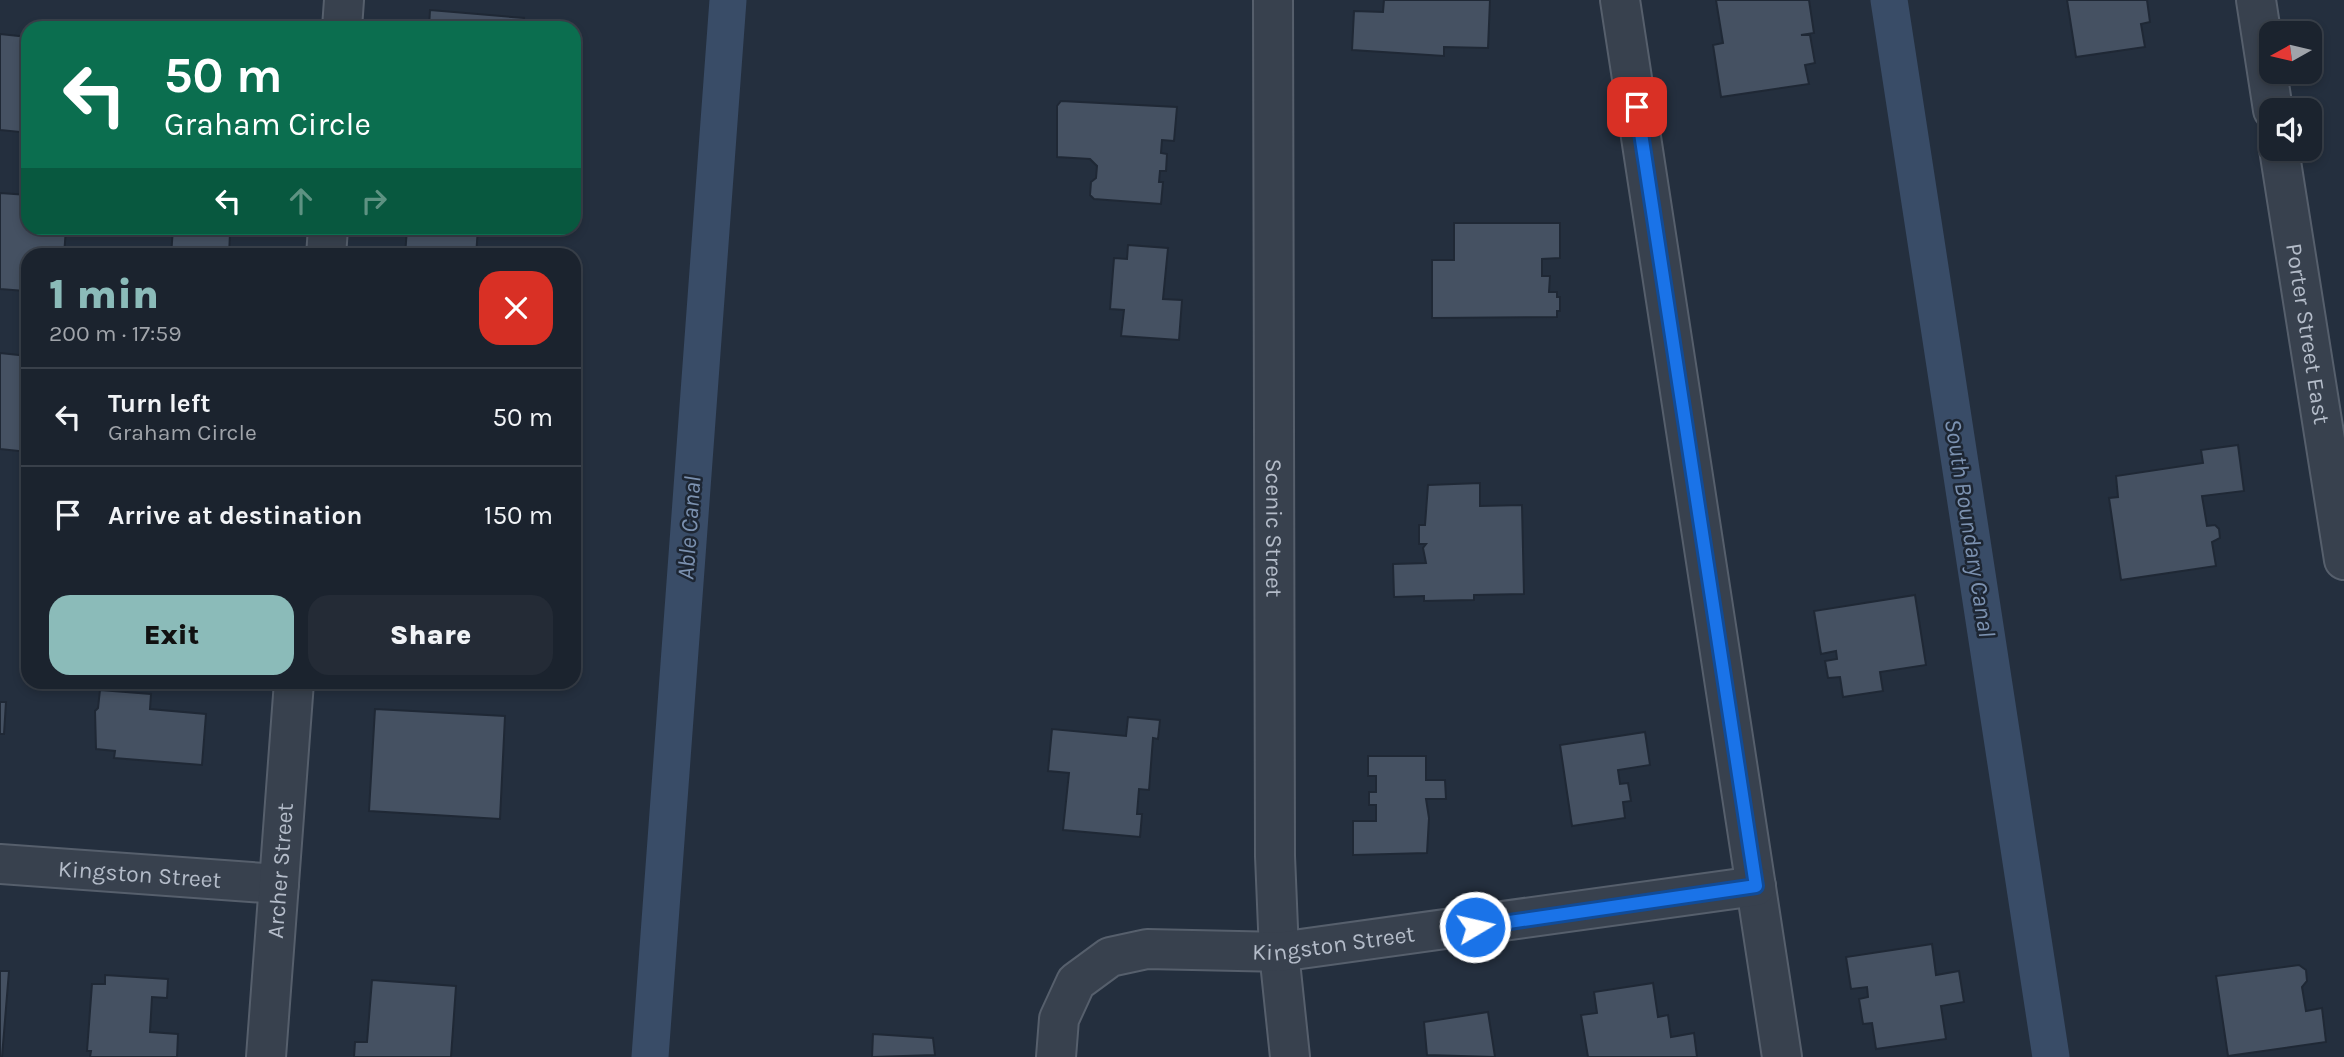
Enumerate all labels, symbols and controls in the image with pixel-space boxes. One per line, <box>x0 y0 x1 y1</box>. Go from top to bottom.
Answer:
north arrow <box>2259 21 2322 84</box>
map controls <box>2259 21 2322 161</box>
text: 50 m <box>164 47 282 104</box>
icon: left <box>49 49 140 140</box>
pin <box>1607 77 1667 137</box>
icon: arrive <box>1618 88 1656 126</box>
button: sound <box>2259 98 2322 161</box>
text: Graham Circle <box>164 106 371 143</box>
icon: left <box>209 182 247 220</box>
icon: ahead <box>282 182 320 220</box>
icon: right <box>355 182 393 220</box>
street label: Porter Street East <box>2281 241 2336 426</box>
text: 1 min <box>49 269 159 319</box>
button: close <box>479 271 553 345</box>
text: 200 m · 17:59 <box>49 320 182 347</box>
text: Turn left <box>108 388 210 419</box>
icon: left <box>49 398 87 436</box>
text: 50 m <box>492 402 553 433</box>
water label: South Boundary Canal <box>1939 417 2001 639</box>
text: Graham Circle <box>108 419 257 446</box>
street label: Scenic Street <box>1261 459 1288 598</box>
water label: Able Canal <box>671 475 707 581</box>
icon: arrive <box>49 496 87 534</box>
text: Arrive at destination <box>108 500 362 531</box>
text: 150 m <box>484 500 553 531</box>
button: Exit <box>49 595 294 675</box>
button: Share <box>308 595 553 675</box>
street label: Archer Street <box>261 801 298 939</box>
street label: Kingston Street <box>57 855 223 893</box>
position arrow <box>1438 890 1512 964</box>
street label: Kingston Street <box>1252 920 1417 966</box>

